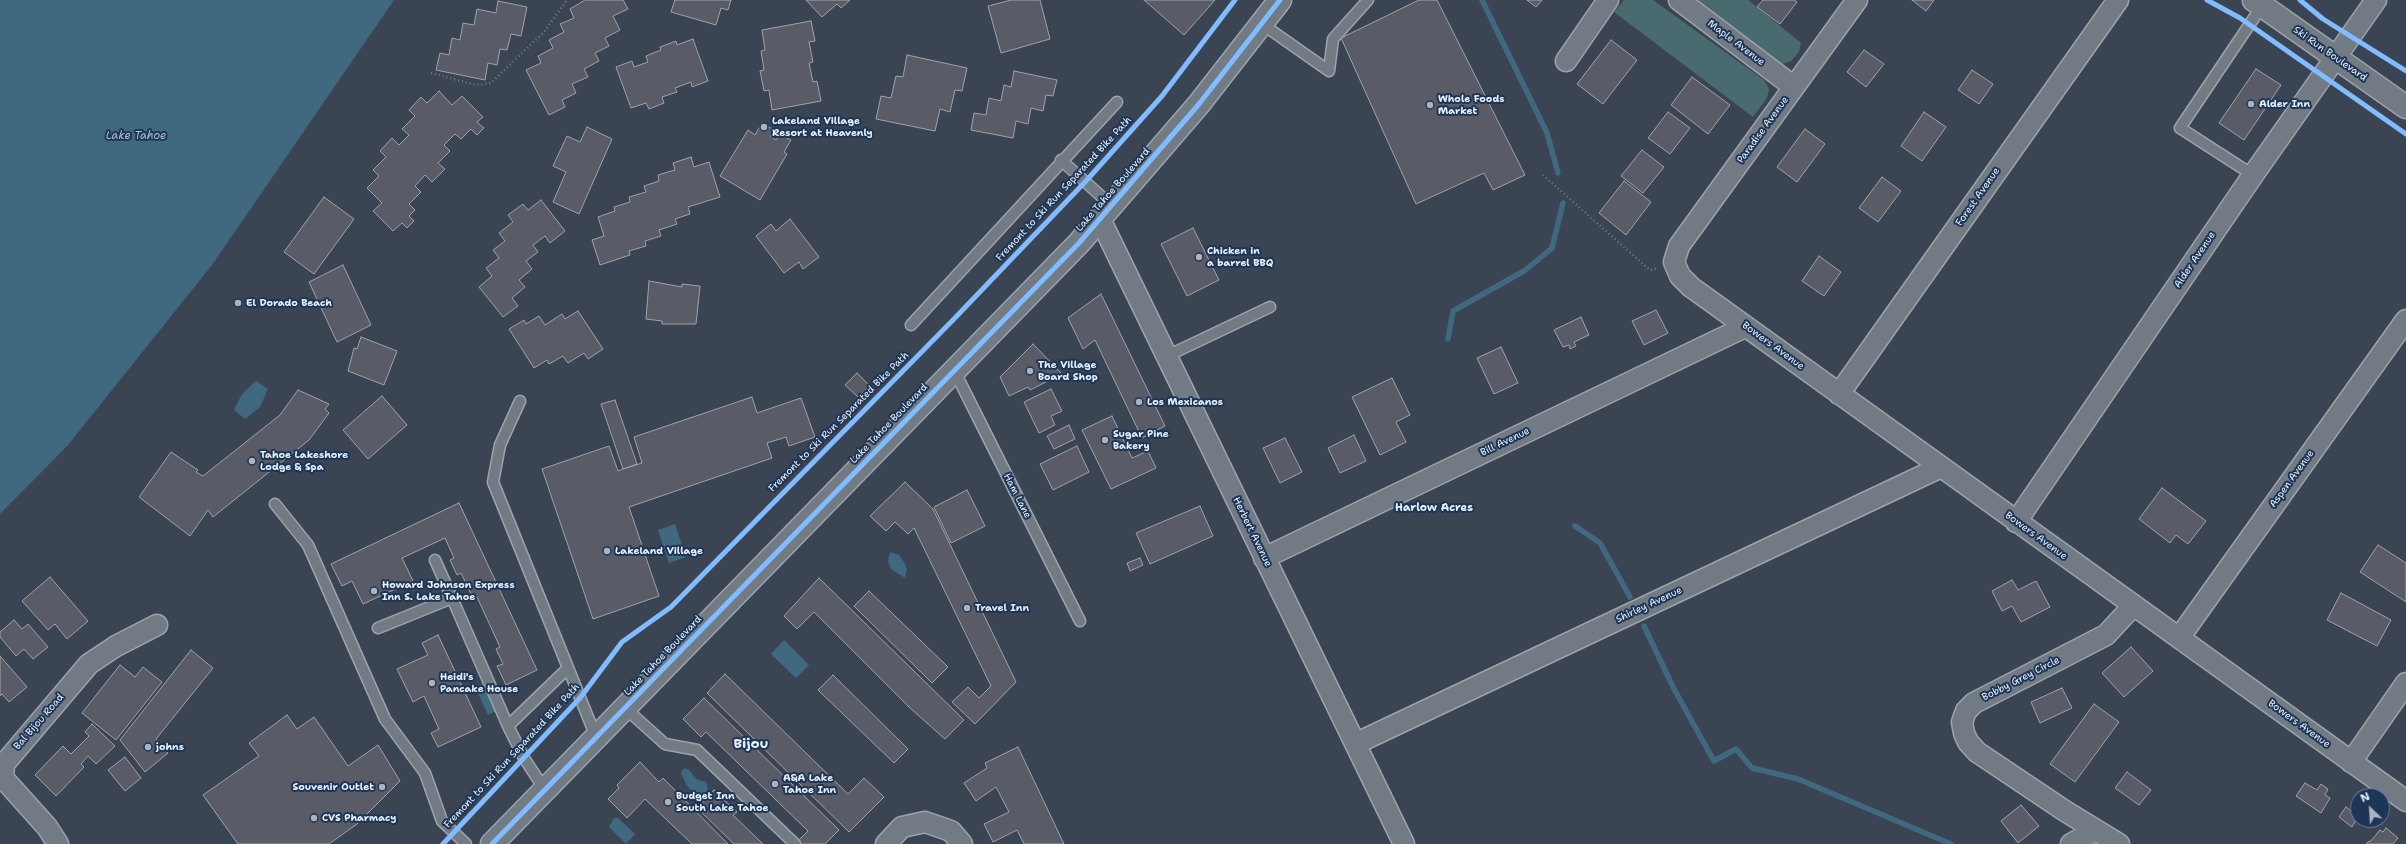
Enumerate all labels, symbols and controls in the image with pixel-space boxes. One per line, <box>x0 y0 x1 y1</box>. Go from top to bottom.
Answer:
street label: Maple Avenue <box>1705 18 1767 68</box>
street label: Ski Run Boulevard <box>2291 24 2369 84</box>
place label: Whole Foods Market <box>1438 93 1505 116</box>
street label: Paradise Avenue <box>1735 94 1791 166</box>
place label: Alder Inn <box>2259 98 2310 110</box>
marker: Alder Inn <box>2246 99 2256 109</box>
marker: Whole Foods Market <box>1425 100 1435 110</box>
street label: Fremont to Ski Run Separated Bike Path <box>994 114 1134 264</box>
place label: Lakeland Village Resort at Heavenly <box>772 115 873 138</box>
marker: Lakeland Village Resort at Heavenly <box>759 122 769 132</box>
water label: Lake Tahoe <box>106 129 166 143</box>
street label: Lake Tahoe Boulevard <box>1074 146 1152 234</box>
street label: Forest Avenue <box>1953 165 2003 229</box>
street label: Alder Avenue <box>2172 230 2218 290</box>
place label: Chicken in a barrel BBQ <box>1207 245 1273 268</box>
marker: Chicken in a barrel BBQ <box>1194 252 1204 262</box>
place label: El Dorado Beach <box>246 297 332 309</box>
marker: El Dorado Beach <box>233 298 243 308</box>
street label: Bowers Avenue <box>1740 319 1806 373</box>
street label: Fremont to Ski Run Separated Bike Path <box>766 349 912 495</box>
place label: The Village Board Shop <box>1038 359 1098 382</box>
marker: The Village Board Shop <box>1025 366 1035 376</box>
street label: Lake Tahoe Boulevard <box>848 382 930 466</box>
place label: Los Mexicanos <box>1147 396 1223 408</box>
marker: Los Mexicanos <box>1134 397 1144 407</box>
street label: Bill Avenue <box>1478 425 1532 459</box>
place label: Sugar Pine Bakery <box>1113 428 1169 452</box>
marker: Sugar Pine Bakery <box>1100 435 1110 445</box>
street label: Aspen Avenue <box>2267 448 2317 510</box>
place label: Tahoe Lakeshore Lodge & Spa <box>260 449 348 472</box>
marker: Tahoe Lakeshore Lodge & Spa <box>247 456 257 466</box>
street label: Ham Lane <box>1001 472 1033 520</box>
street label: Herbert Avenue <box>1230 495 1274 569</box>
district label: Harlow Acres <box>1395 501 1473 515</box>
street label: Bowers Avenue <box>2003 509 2069 563</box>
place label: Lakeland Village <box>615 545 703 557</box>
marker: Lakeland Village <box>602 546 612 556</box>
place label: Howard Johnson Express Inn S. Lake Tahoe <box>382 579 515 602</box>
street label: Shirley Avenue <box>1614 584 1684 626</box>
marker: Howard Johnson Express Inn S. Lake Tahoe <box>369 586 379 596</box>
place label: Travel Inn <box>975 602 1029 614</box>
marker: Travel Inn <box>962 603 972 613</box>
street label: Lake Tahoe Boulevard <box>622 614 704 698</box>
street label: Bobby Grey Circle <box>1980 654 2062 704</box>
place label: Heidi's Pancake House <box>440 671 518 694</box>
marker: Heidi's Pancake House <box>427 678 437 688</box>
street label: Fremont to Ski Run Separated Bike Path <box>442 681 582 831</box>
street label: Bal Bijou Road <box>11 692 67 752</box>
street label: Bowers Avenue <box>2266 697 2332 751</box>
district label: Bijou <box>733 736 769 752</box>
place label: johns <box>156 741 184 753</box>
marker: johns <box>143 742 153 752</box>
place label: A&A Lake Tahoe Inn <box>783 772 836 796</box>
marker: A&A Lake Tahoe Inn <box>770 779 780 789</box>
place label: Souvenir Outlet <box>293 781 374 793</box>
marker: Souvenir Outlet <box>377 782 387 792</box>
north arrow <box>2350 788 2390 828</box>
text: N <box>2358 789 2372 806</box>
place label: Budget Inn South Lake Tahoe <box>676 790 768 814</box>
marker: Budget Inn South Lake Tahoe <box>663 797 673 807</box>
place label: CVS Pharmacy <box>322 812 396 824</box>
marker: CVS Pharmacy <box>309 813 319 823</box>

